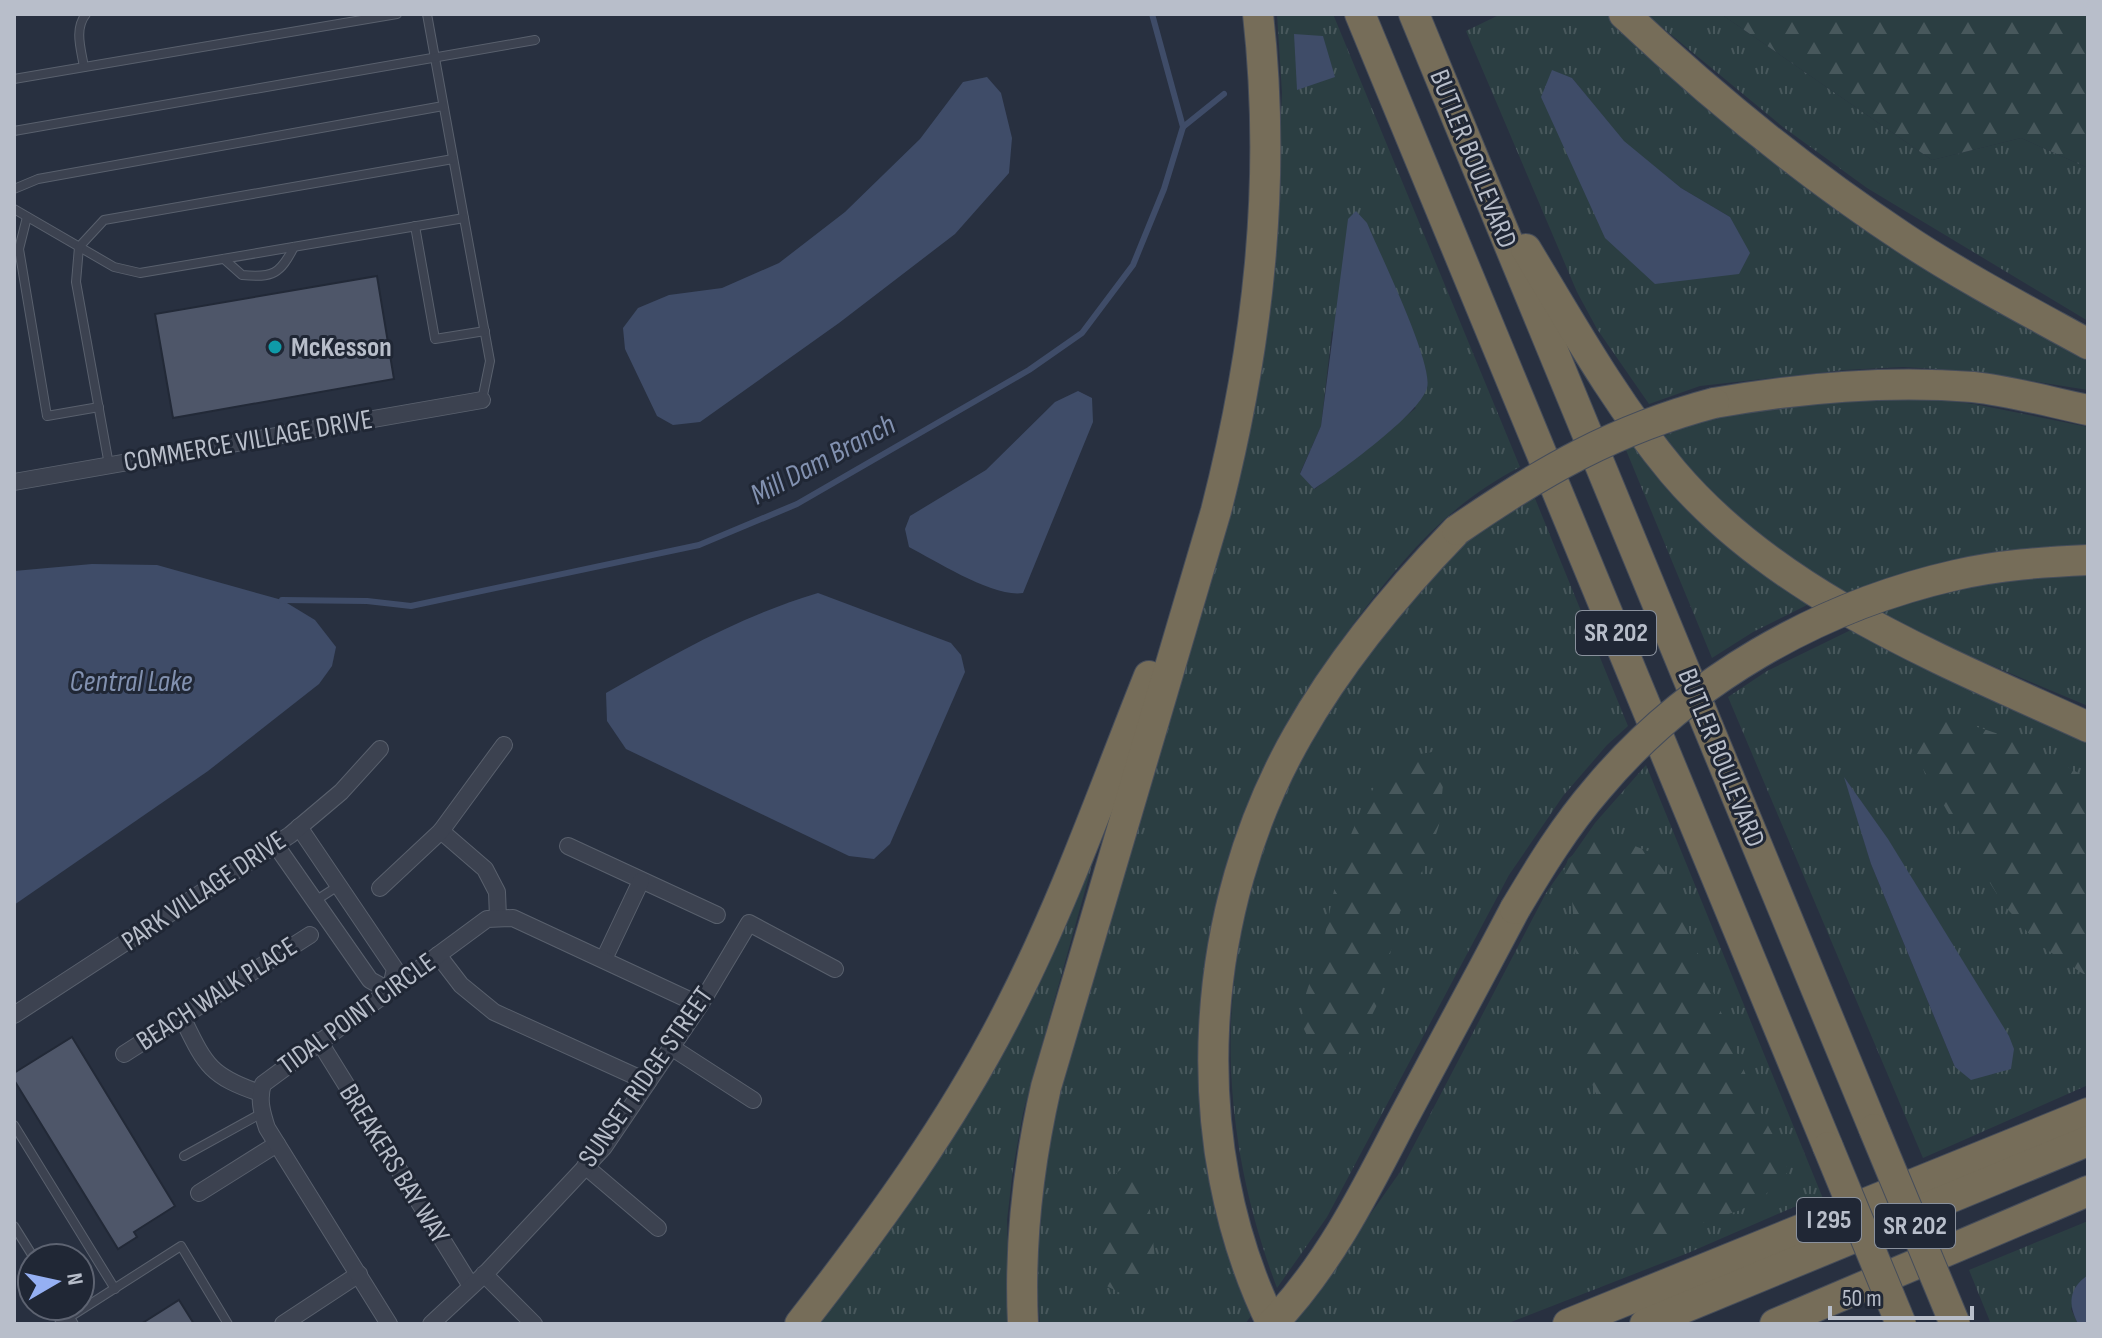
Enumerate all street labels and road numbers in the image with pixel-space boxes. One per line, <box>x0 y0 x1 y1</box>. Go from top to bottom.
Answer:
street label: BUTLER BOULEVARD <box>1422 65 1524 253</box>
street label: COMMERCE VILLAGE DRIVE <box>121 403 375 479</box>
road number: SR 202 <box>1576 611 1656 655</box>
street label: BUTLER BOULEVARD <box>1670 664 1772 852</box>
street label: PARK VILLAGE DRIVE <box>116 824 292 958</box>
street label: BEACH WALK PLACE <box>131 930 303 1058</box>
street label: TIDAL POINT CIRCLE <box>272 946 442 1082</box>
street label: SUNSET RIDGE STREET <box>572 981 720 1173</box>
street label: BREAKERS BAY WAY <box>332 1078 456 1250</box>
road number: I 295 <box>1797 1198 1861 1242</box>
road number: SR 202 <box>1875 1204 1955 1248</box>

